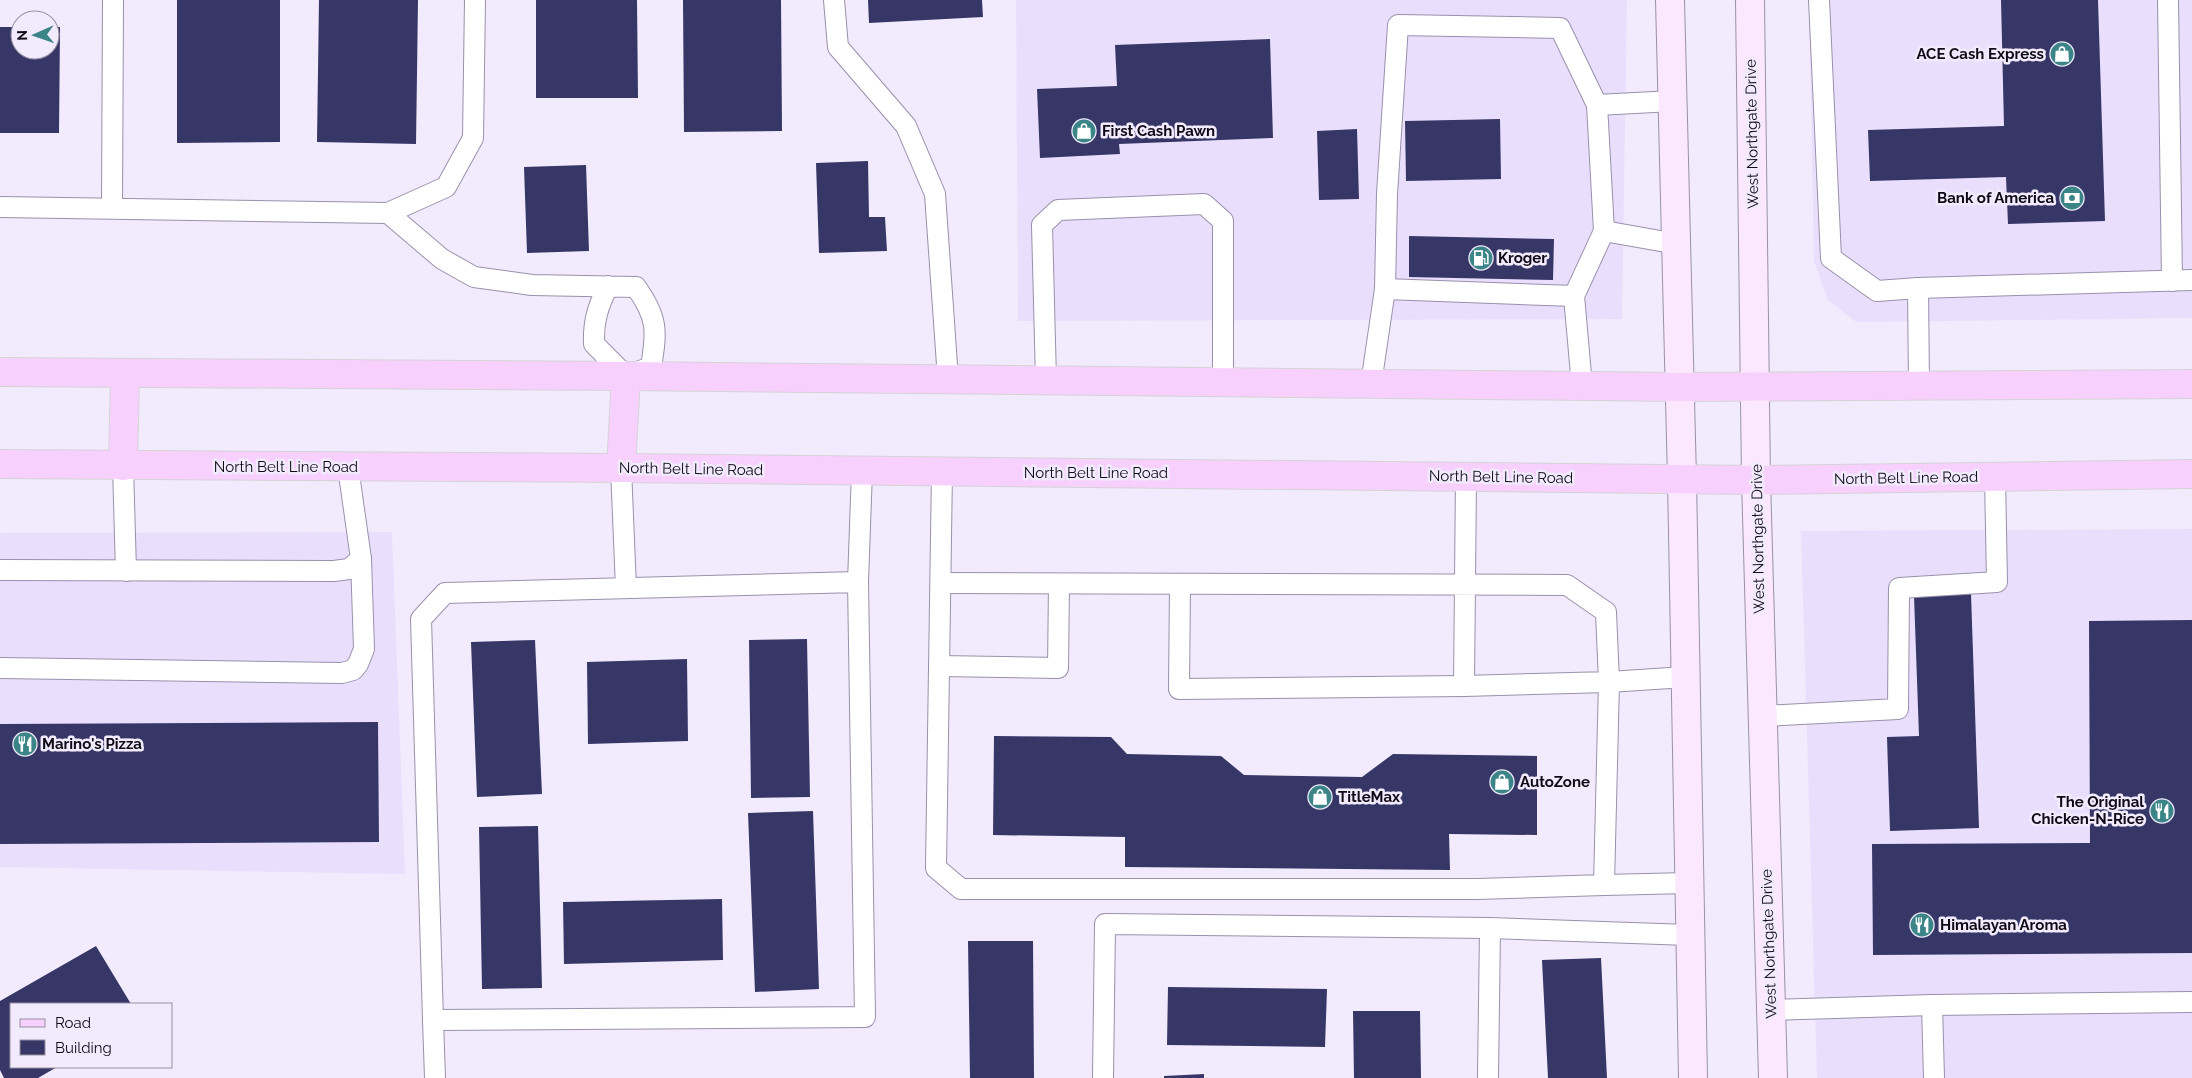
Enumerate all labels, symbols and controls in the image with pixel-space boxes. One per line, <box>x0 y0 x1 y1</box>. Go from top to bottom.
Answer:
north arrow <box>10 10 60 60</box>
text: N <box>14 30 30 41</box>
shop icon: ACE Cash Express <box>2049 41 2075 67</box>
place label: ACE Cash Express <box>1916 45 2044 63</box>
street label: West Northgate Drive <box>1742 59 1762 209</box>
shop icon: First Cash Pawn <box>1071 118 1097 144</box>
place label: First Cash Pawn <box>1102 122 1215 140</box>
bank icon: Bank of America <box>2059 185 2085 211</box>
place label: Bank of America <box>1937 189 2054 207</box>
fuel station icon: Kroger <box>1468 245 1494 271</box>
place label: Kroger <box>1498 249 1547 267</box>
street label: North Belt Line Road <box>214 458 358 476</box>
street label: North Belt Line Road <box>619 459 763 479</box>
street label: North Belt Line Road <box>1024 464 1168 482</box>
street label: West Northgate Drive <box>1748 464 1768 614</box>
street label: North Belt Line Road <box>1429 467 1573 487</box>
street label: North Belt Line Road <box>1834 468 1978 488</box>
restaurant icon: Marino's Pizza <box>12 731 38 757</box>
place label: Marino's Pizza <box>42 735 142 753</box>
shop icon: AutoZone <box>1489 769 1515 795</box>
place label: AutoZone <box>1520 773 1590 791</box>
shop icon: TitleMax <box>1307 784 1333 810</box>
place label: TitleMax <box>1338 788 1400 806</box>
place label: The Original Chicken-N-Rice <box>2031 793 2144 828</box>
restaurant icon: The Original Chicken-N-Rice <box>2149 798 2175 824</box>
street label: West Northgate Drive <box>1757 869 1781 1019</box>
restaurant icon: Himalayan Aroma <box>1909 912 1935 938</box>
place label: Himalayan Aroma <box>1940 916 2067 934</box>
legend <box>10 1003 172 1068</box>
text: Road <box>55 1014 91 1032</box>
text: Building <box>55 1039 112 1057</box>

